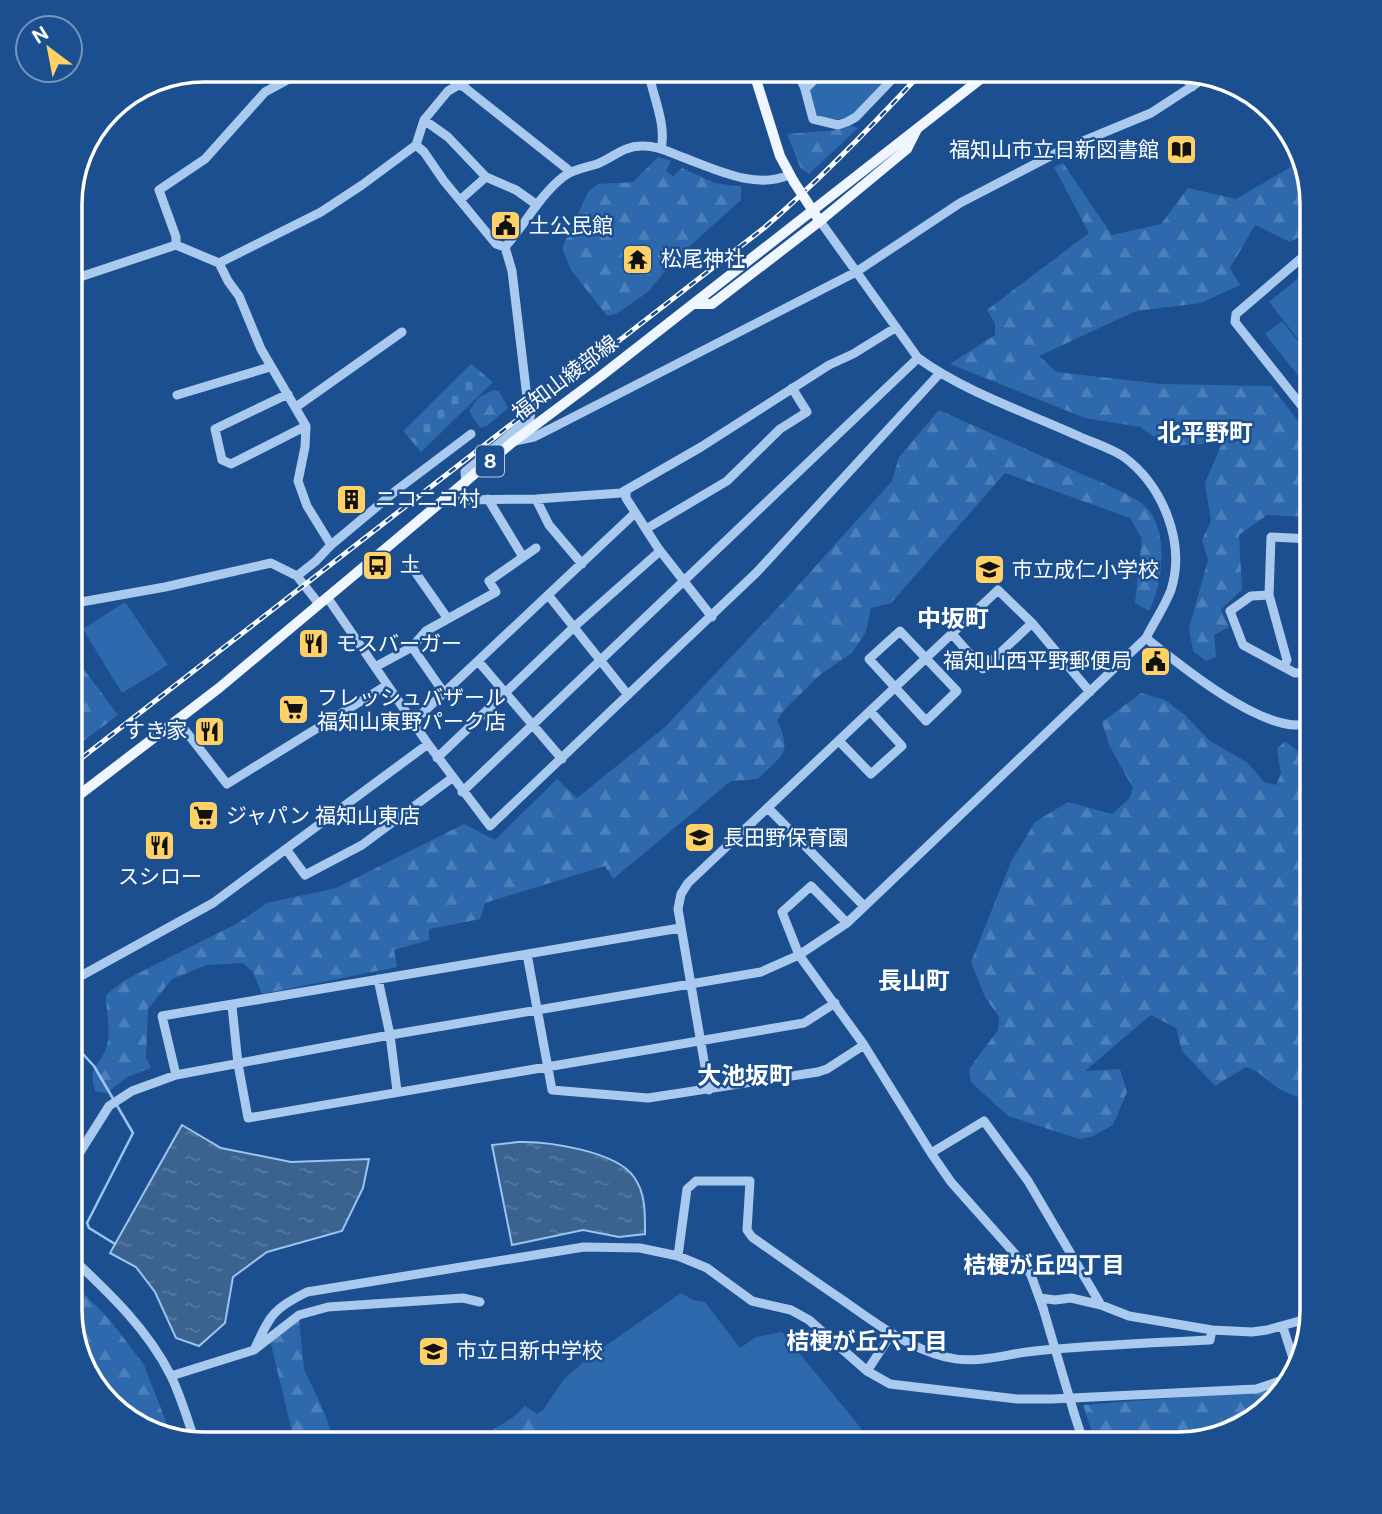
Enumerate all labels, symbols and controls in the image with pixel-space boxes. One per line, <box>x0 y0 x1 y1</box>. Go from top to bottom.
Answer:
north arrow <box>14 14 84 84</box>
text: N <box>28 21 52 48</box>
library icon: 福知山市立日新図書館 <box>1165 133 1199 167</box>
place label: 福知山市立日新図書館 <box>949 137 1159 162</box>
public building icon: 土公民館 <box>489 209 523 243</box>
place label: 土公民館 <box>529 213 613 238</box>
temple icon: 松尾神社 <box>621 242 655 276</box>
place label: 松尾神社 <box>661 246 745 271</box>
street label: 福知山綾部線 <box>507 330 623 425</box>
district label: 北平野町 <box>1157 418 1253 446</box>
road number: 8 <box>476 446 504 476</box>
building icon: ニコニコ村 <box>335 482 369 516</box>
place label: ニコニコ村 <box>375 486 480 511</box>
bus stop icon: 土 <box>360 548 394 582</box>
place label: 土 <box>400 552 421 577</box>
school or university icon: 市立成仁小学校 <box>972 553 1006 587</box>
place label: 市立成仁小学校 <box>1012 557 1159 582</box>
district label: 中坂町 <box>917 604 989 632</box>
restaurant icon: モスバーガー <box>296 627 330 661</box>
place label: モスバーガー <box>336 631 462 656</box>
public building icon: 福知山西平野郵便局 <box>1138 644 1172 678</box>
place label: 福知山西平野郵便局 <box>943 648 1132 673</box>
place label: フレッシュバザール 福知山東野パーク店 <box>317 685 506 734</box>
supermarket icon: フレッシュバザール 福知山東野パーク店 <box>277 693 311 727</box>
restaurant icon: すき家 <box>193 714 227 748</box>
place label: すき家 <box>124 718 187 743</box>
supermarket icon: ジャパン 福知山東店 <box>186 799 220 833</box>
place label: ジャパン 福知山東店 <box>226 803 420 828</box>
school or university icon: 長田野保育園 <box>683 821 717 855</box>
place label: 長田野保育園 <box>723 825 849 850</box>
restaurant icon: スシロー <box>143 828 177 862</box>
place label: スシロー <box>118 864 202 889</box>
district label: 長山町 <box>878 966 950 994</box>
district label: 大池坂町 <box>697 1061 793 1089</box>
district label: 桔梗が丘四丁目 <box>964 1251 1125 1278</box>
district label: 桔梗が丘六丁目 <box>787 1327 948 1354</box>
school or university icon: 市立日新中学校 <box>416 1334 450 1368</box>
place label: 市立日新中学校 <box>456 1338 603 1363</box>

